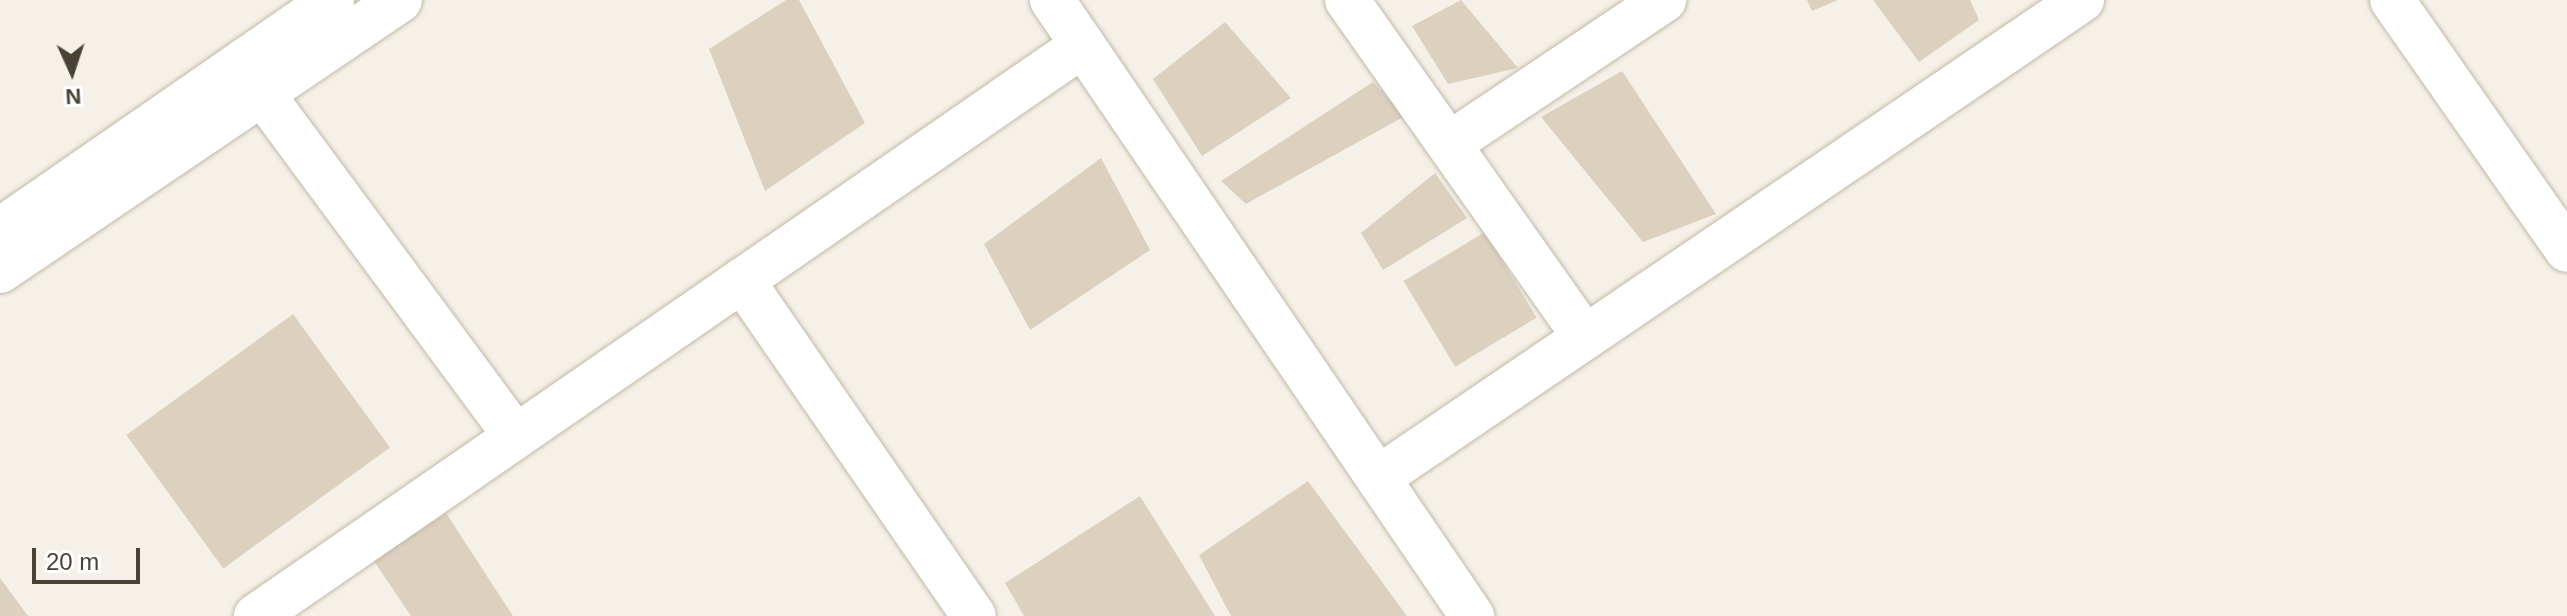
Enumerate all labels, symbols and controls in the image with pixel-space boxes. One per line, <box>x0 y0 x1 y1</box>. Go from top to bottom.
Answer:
north arrow <box>32 32 112 112</box>
text: N <box>65 84 82 109</box>
scale bar <box>36 532 144 582</box>
text: 20 m <box>46 548 99 575</box>

